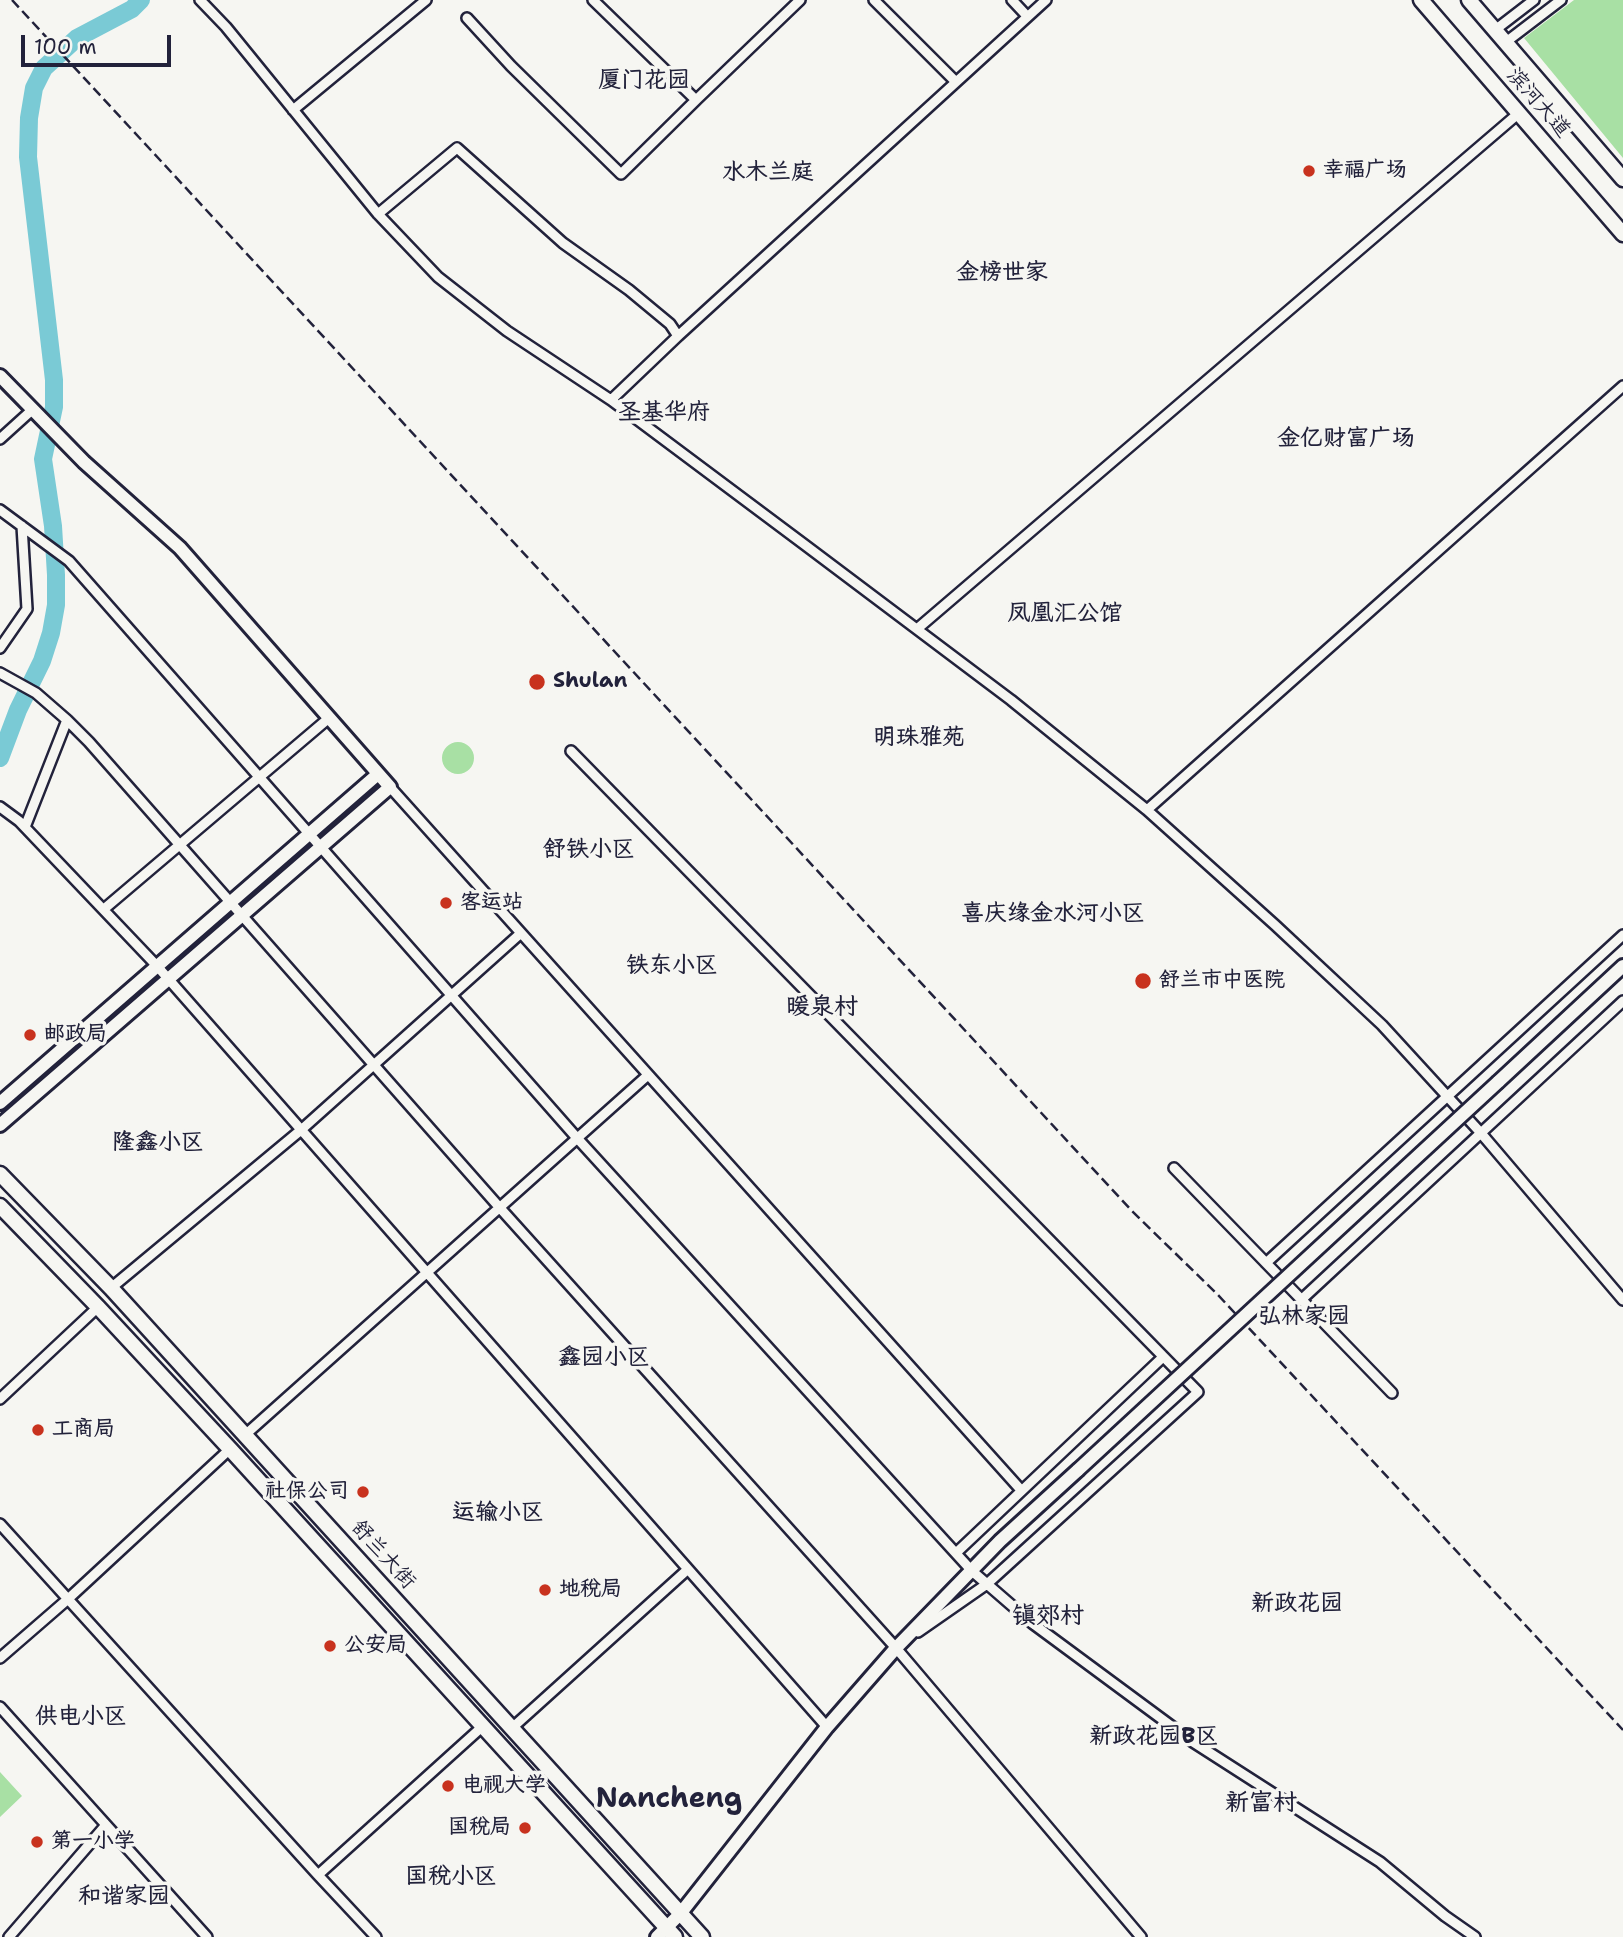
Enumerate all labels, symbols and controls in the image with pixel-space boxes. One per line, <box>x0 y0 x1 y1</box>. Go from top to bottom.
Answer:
scale bar <box>24 21 175 65</box>
text: 100 m <box>34 33 97 61</box>
street label: 滨河大道 <box>1501 63 1575 143</box>
district label: 厦门花园 <box>598 67 690 95</box>
place label: 幸福广场 <box>1323 158 1407 184</box>
district label: 水木兰庭 <box>722 159 814 187</box>
marker: 幸福广场 <box>1301 163 1317 179</box>
district label: 金榜世家 <box>956 259 1048 287</box>
district label: 圣基华府 <box>618 399 710 427</box>
district label: 金亿财富广场 <box>1277 425 1415 453</box>
district label: 凤凰汇公馆 <box>1008 600 1122 628</box>
place label: Shulan <box>553 669 627 695</box>
marker: Shulan <box>527 672 547 692</box>
district label: 明珠雅苑 <box>873 724 965 752</box>
district label: 舒铁小区 <box>543 836 635 864</box>
place label: 客运站 <box>460 890 523 916</box>
marker: 客运站 <box>438 895 454 911</box>
district label: 喜庆缘金水河小区 <box>961 900 1145 928</box>
district label: 铁东小区 <box>626 952 718 980</box>
place label: 舒兰市中医院 <box>1159 968 1285 994</box>
marker: 舒兰市中医院 <box>1133 971 1153 991</box>
district label: 暖泉村 <box>786 994 858 1022</box>
place label: 邮政局 <box>44 1022 107 1048</box>
marker: 邮政局 <box>22 1027 38 1043</box>
district label: 隆鑫小区 <box>112 1129 204 1157</box>
district label: 弘林家园 <box>1258 1303 1350 1331</box>
district label: 鑫园小区 <box>558 1344 650 1372</box>
place label: 工商局 <box>52 1417 115 1443</box>
marker: 工商局 <box>30 1422 46 1438</box>
place label: 社保公司 <box>265 1479 349 1505</box>
marker: 社保公司 <box>355 1484 371 1500</box>
district label: 运输小区 <box>452 1499 544 1527</box>
street label: 舒兰大街 <box>346 1515 420 1595</box>
place label: 地税局 <box>559 1577 622 1603</box>
marker: 地税局 <box>537 1582 553 1598</box>
district label: 新政花园 <box>1251 1590 1343 1618</box>
district label: 镇郊村 <box>1012 1603 1084 1631</box>
place label: 公安局 <box>344 1633 407 1659</box>
marker: 公安局 <box>322 1638 338 1654</box>
district label: 供电小区 <box>35 1703 127 1731</box>
district label: 新政花园B区 <box>1089 1723 1219 1751</box>
place label: 电视大学 <box>462 1773 546 1799</box>
marker: 电视大学 <box>440 1778 456 1794</box>
district label: Nancheng <box>596 1783 742 1817</box>
district label: 新富村 <box>1225 1790 1297 1818</box>
place label: 国税局 <box>448 1815 511 1841</box>
marker: 国税局 <box>517 1820 533 1836</box>
place label: 第一小学 <box>51 1829 135 1855</box>
marker: 第一小学 <box>29 1834 45 1850</box>
district label: 国税小区 <box>405 1863 497 1891</box>
district label: 和谐家园 <box>78 1883 170 1911</box>

